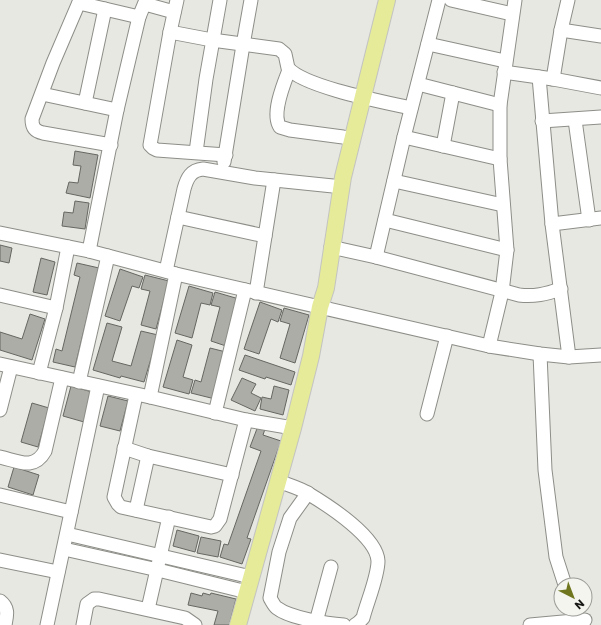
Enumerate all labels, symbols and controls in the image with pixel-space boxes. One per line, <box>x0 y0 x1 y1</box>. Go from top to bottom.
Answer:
north arrow <box>553 577 593 617</box>
text: N <box>571 596 588 613</box>

